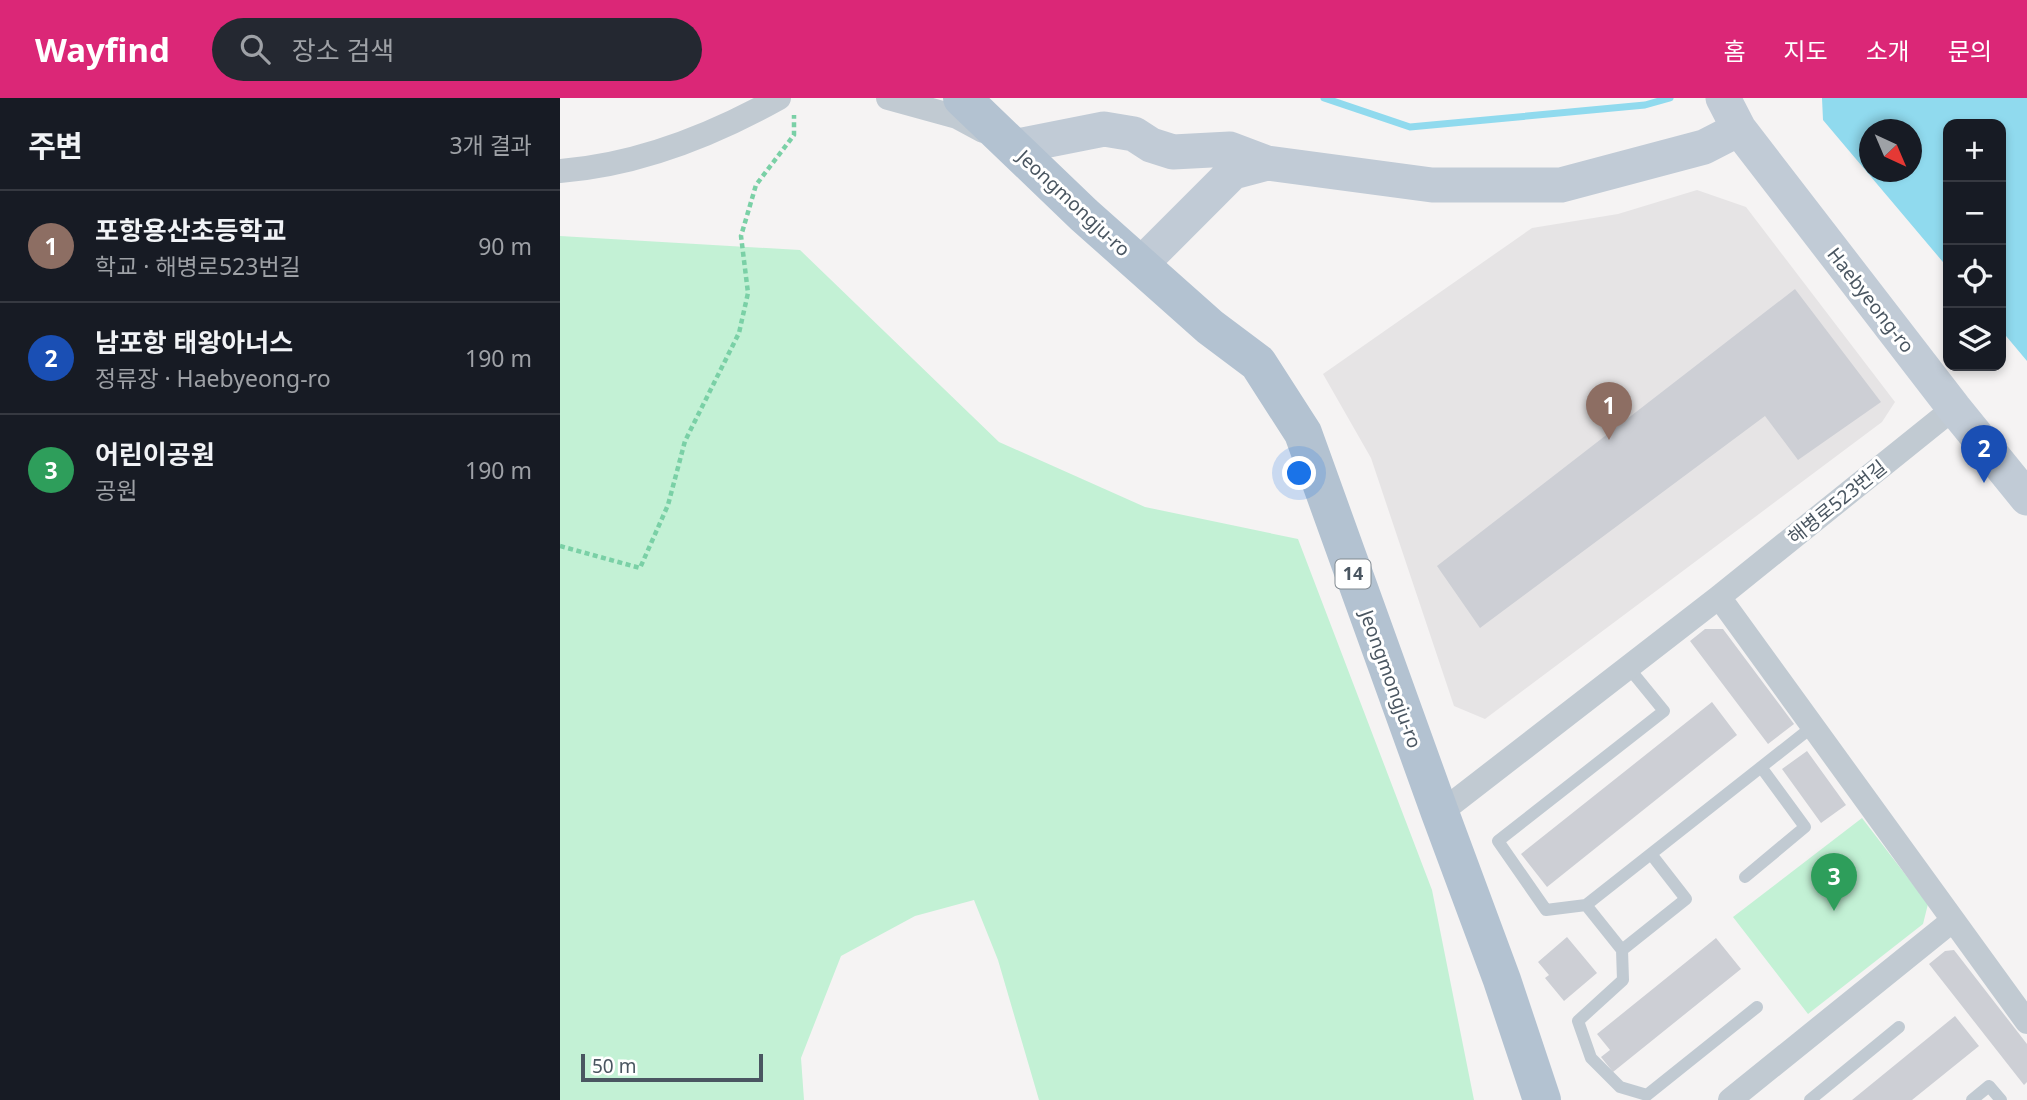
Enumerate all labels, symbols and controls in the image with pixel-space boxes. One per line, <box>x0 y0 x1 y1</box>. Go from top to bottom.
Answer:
search box <box>212 18 702 81</box>
text: Wayfind <box>35 27 170 72</box>
icon: search <box>236 30 274 68</box>
text: 장소 검색 <box>292 32 394 68</box>
text: 홈 <box>1723 34 1745 67</box>
text: 지도 <box>1783 34 1828 67</box>
text: 소개 <box>1866 34 1910 67</box>
text: 문의 <box>1948 34 1992 67</box>
north arrow <box>1859 119 1922 182</box>
map controls <box>1943 119 2006 371</box>
button: + <box>1943 119 2006 182</box>
text: 주변 <box>28 125 83 166</box>
text: 3개 결과 <box>449 129 532 161</box>
street label: Jeongmongju-ro <box>1011 143 1136 262</box>
button: − <box>1943 182 2006 245</box>
text: 포항용산초등학교 <box>95 212 286 248</box>
text: 1 <box>44 230 58 262</box>
text: 90 m <box>478 230 532 262</box>
street label: Haebyeong-ro <box>1822 242 1920 358</box>
button: locate <box>1943 245 2006 308</box>
text: 학교 · 해병로523번길 <box>95 250 301 282</box>
button: layers <box>1943 308 2006 371</box>
text: 남포항 태왕아너스 <box>95 324 293 360</box>
text: 2 <box>44 342 58 374</box>
text: 190 m <box>465 342 532 374</box>
text: 정류장 · Haebyeong-ro <box>95 362 331 394</box>
pin: 1 <box>1586 382 1632 440</box>
pin: 2 <box>1961 425 2007 483</box>
text: 어린이공원 <box>95 436 215 472</box>
text: 3 <box>44 454 58 486</box>
text: 190 m <box>465 454 532 486</box>
street label: 해병로523번길 <box>1782 454 1892 550</box>
your location <box>1282 456 1316 490</box>
text: 공원 <box>95 474 137 506</box>
road number: 14 <box>1336 560 1370 588</box>
street label: Jeongmongju-ro <box>1353 604 1428 752</box>
pin: 3 <box>1811 853 1857 911</box>
scale bar <box>581 1051 763 1083</box>
text: 50 m <box>592 1053 636 1079</box>

